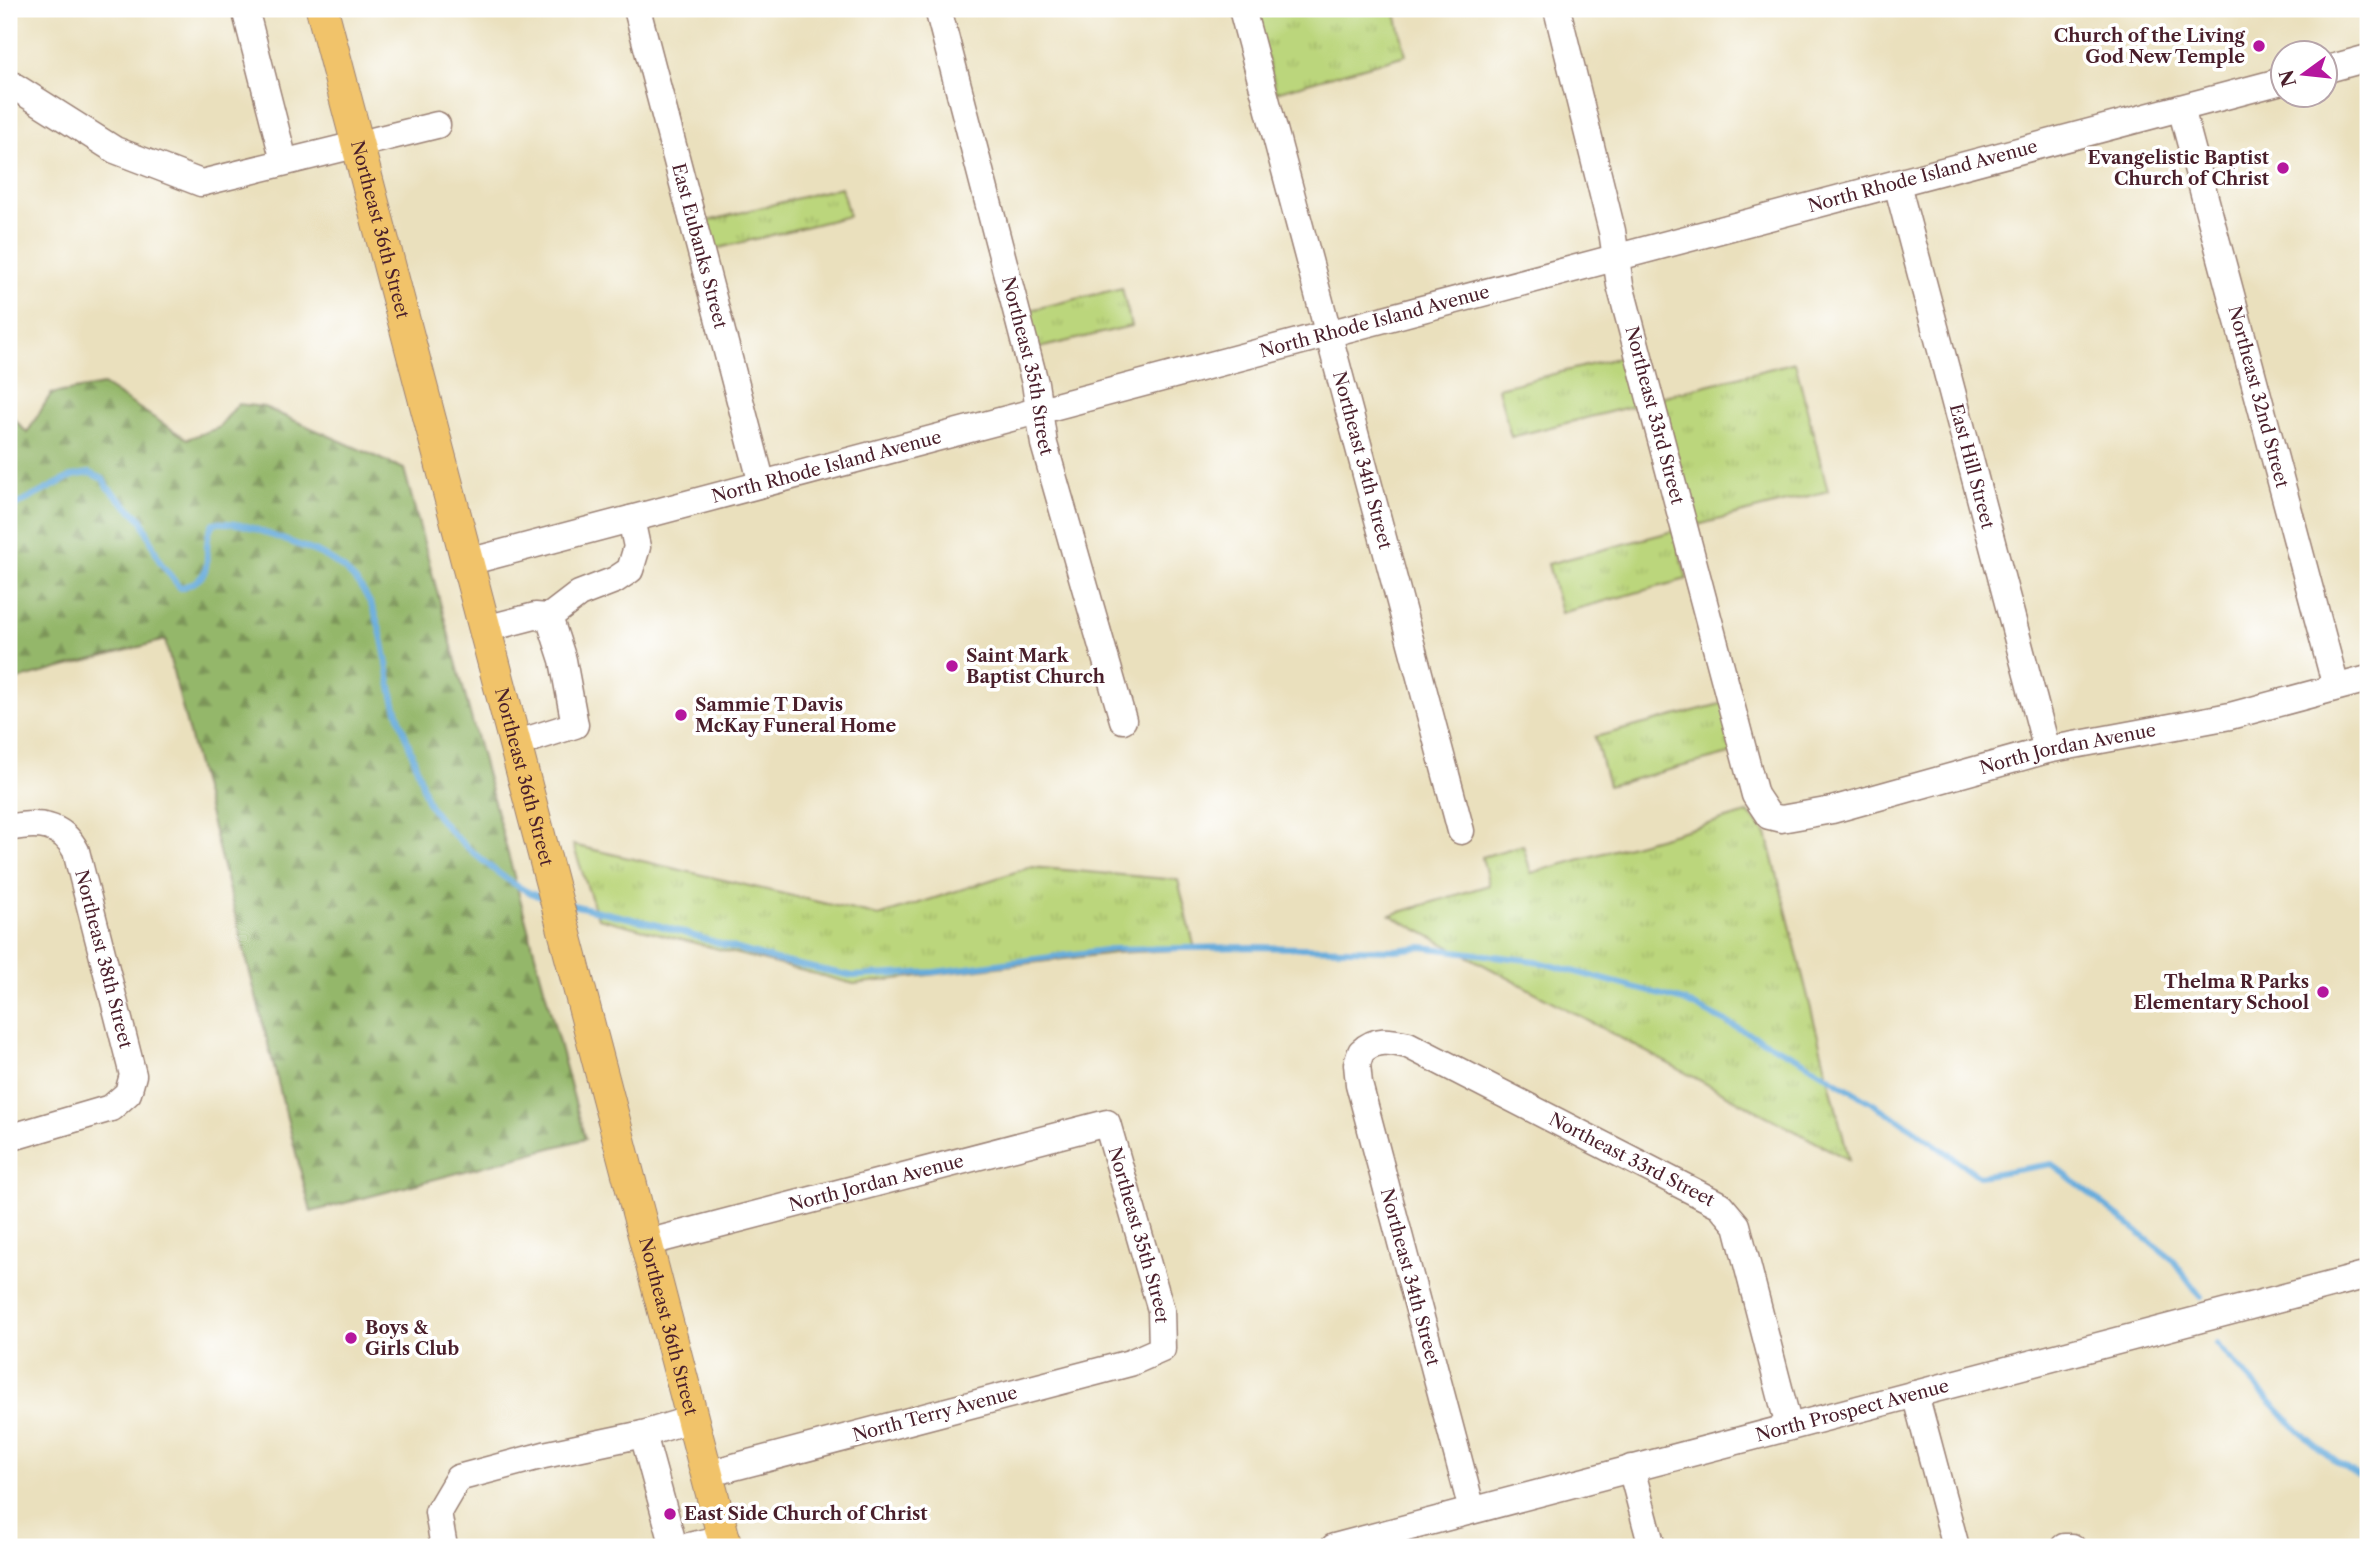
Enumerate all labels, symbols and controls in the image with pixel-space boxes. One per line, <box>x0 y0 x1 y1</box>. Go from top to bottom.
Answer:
place label: Church of the Living God New Temple <box>2054 25 2246 68</box>
marker: Church of the Living God New Temple <box>2251 38 2267 54</box>
north arrow <box>2268 38 2338 108</box>
text: N <box>2275 67 2301 89</box>
street label: North Rhode Island Avenue <box>1806 135 2040 217</box>
street label: Northeast 36th Street <box>346 138 414 322</box>
place label: Evangelistic Baptist Church of Christ <box>2087 147 2270 190</box>
marker: Evangelistic Baptist Church of Christ <box>2275 160 2291 176</box>
street label: East Eubanks Street <box>667 161 732 332</box>
street label: Northeast 35th Street <box>997 274 1058 458</box>
street label: North Rhode Island Avenue <box>1257 281 1492 363</box>
street label: Northeast 32nd Street <box>2223 303 2293 491</box>
street label: Northeast 33rd Street <box>1620 324 1689 507</box>
street label: Northeast 34th Street <box>1328 369 1397 552</box>
street label: East Hill Street <box>1945 401 1999 532</box>
street label: North Rhode Island Avenue <box>709 426 944 508</box>
place label: Saint Mark Baptist Church <box>966 645 1106 688</box>
marker: Saint Mark Baptist Church <box>944 658 960 674</box>
street label: Northeast 36th Street <box>490 686 558 869</box>
place label: Sammie T Davis McKay Funeral Home <box>695 694 896 737</box>
marker: Sammie T Davis McKay Funeral Home <box>673 707 689 723</box>
street label: North Jordan Avenue <box>1977 719 2158 779</box>
street label: Northeast 38th Street <box>70 867 137 1051</box>
place label: Thelma R Parks Elementary School <box>2133 971 2309 1014</box>
marker: Thelma R Parks Elementary School <box>2315 984 2331 1000</box>
street label: Northeast 33rd Street <box>1545 1108 1719 1212</box>
street label: Northeast 35th Street <box>1103 1144 1172 1324</box>
street label: North Jordan Avenue <box>786 1150 966 1216</box>
street label: Northeast 34th Street <box>1376 1186 1444 1369</box>
street label: Northeast 36th Street <box>634 1235 702 1418</box>
place label: Boys & Girls Club <box>365 1317 459 1360</box>
marker: Boys & Girls Club <box>343 1330 359 1346</box>
street label: North Prospect Avenue <box>1753 1375 1951 1447</box>
street label: North Terry Avenue <box>850 1381 1020 1447</box>
place label: East Side Church of Christ <box>684 1503 928 1525</box>
marker: East Side Church of Christ <box>662 1506 678 1522</box>

